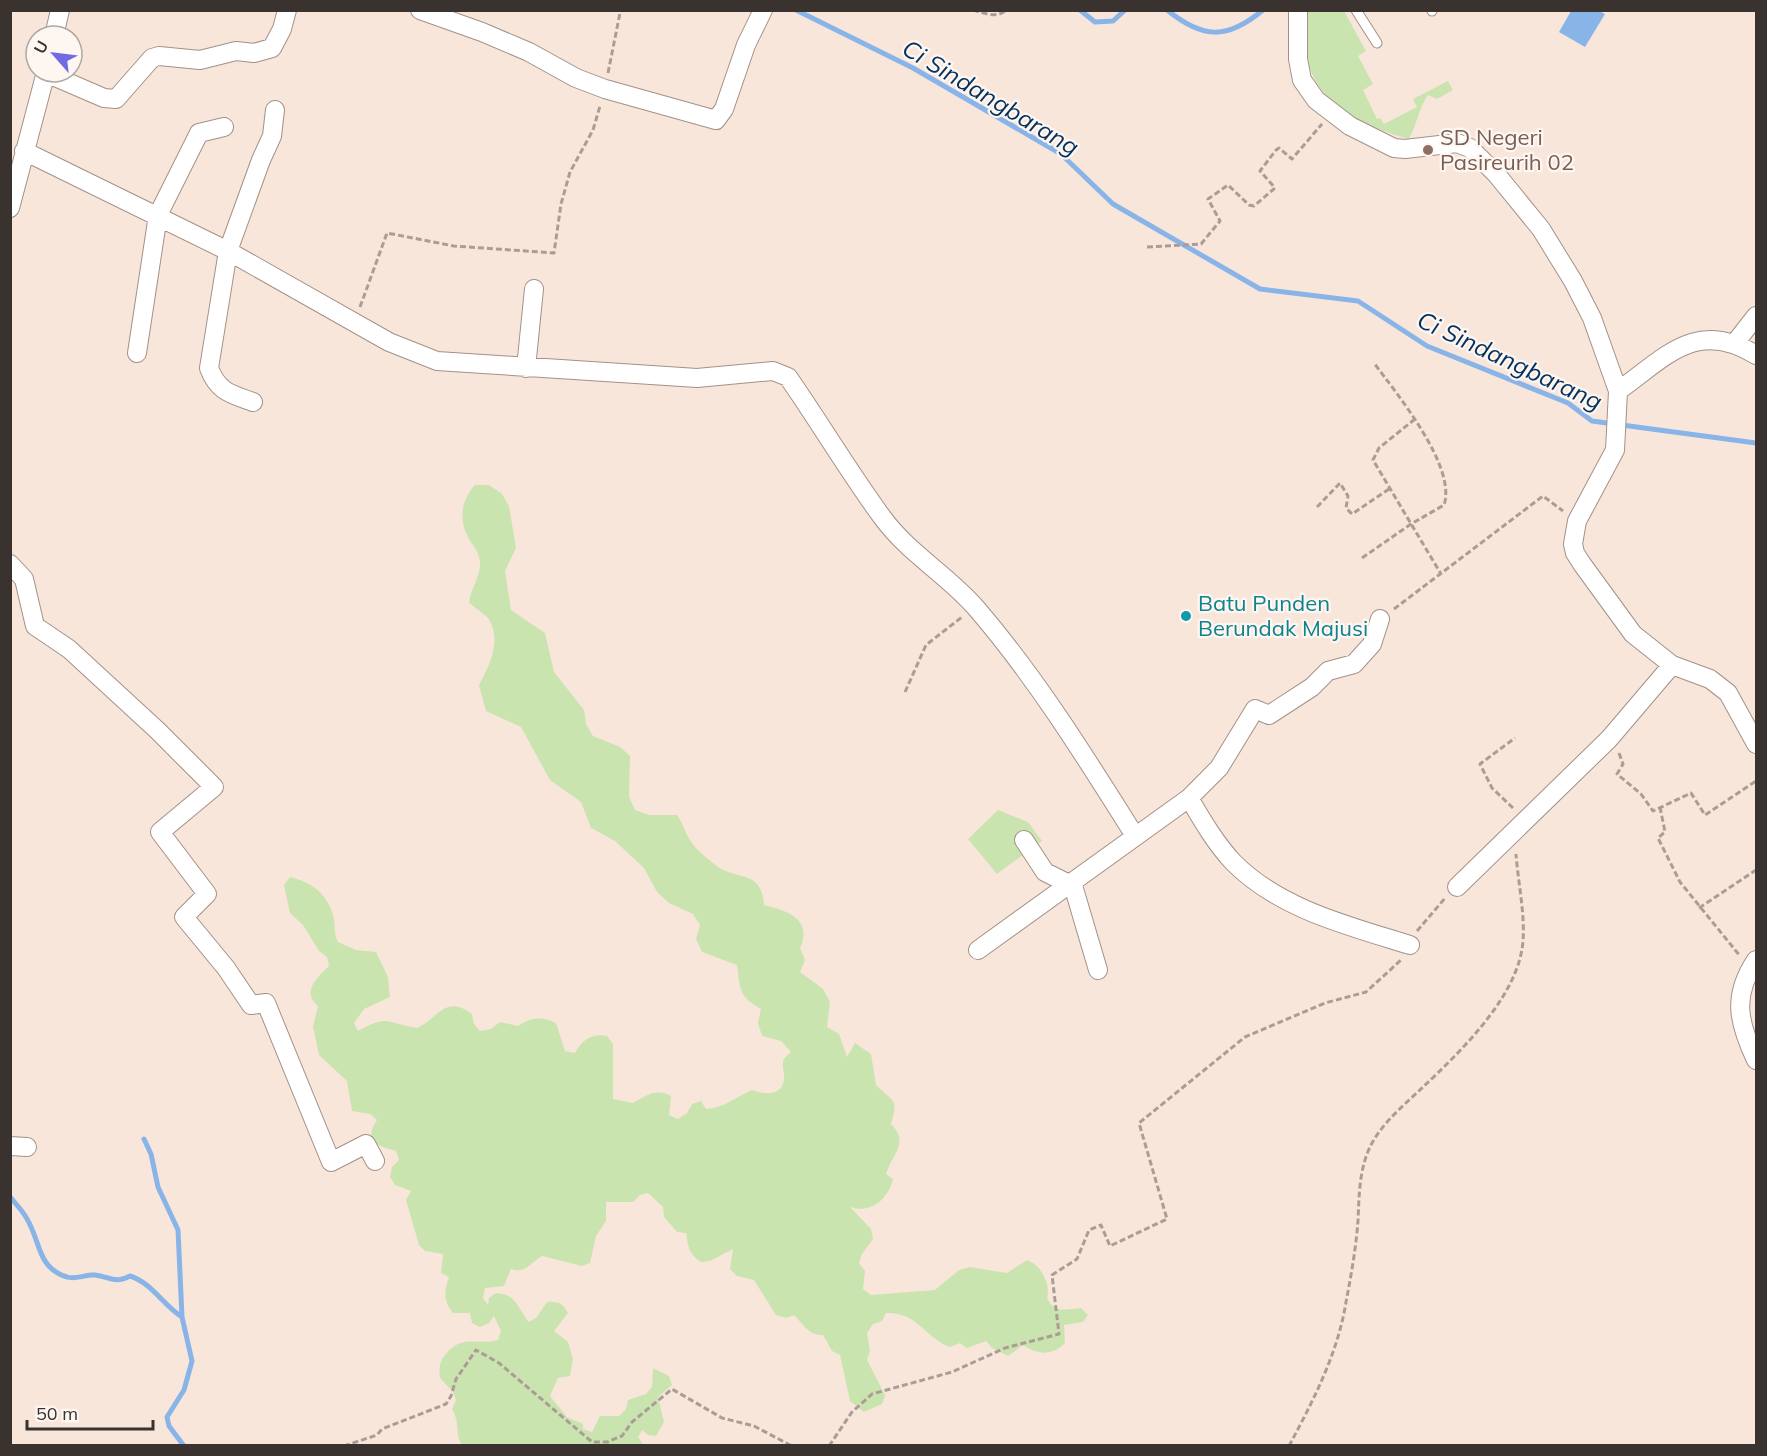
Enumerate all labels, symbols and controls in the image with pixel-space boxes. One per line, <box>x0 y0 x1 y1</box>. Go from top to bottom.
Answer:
north arrow <box>24 24 84 84</box>
water label: Ci Sindangbarang <box>897 32 1085 162</box>
text: U <box>29 37 52 57</box>
place label: SD Negeri Pasireurih 02 <box>1440 123 1574 176</box>
marker: SD Negeri Pasireurih 02 <box>1421 143 1435 157</box>
water label: Ci Sindangbarang <box>1413 304 1607 416</box>
place label: Batu Punden Berundak Majusi <box>1198 589 1368 642</box>
marker: Batu Punden Berundak Majusi <box>1179 609 1193 623</box>
scale bar <box>27 1393 153 1431</box>
text: 50 m <box>36 1402 78 1425</box>

